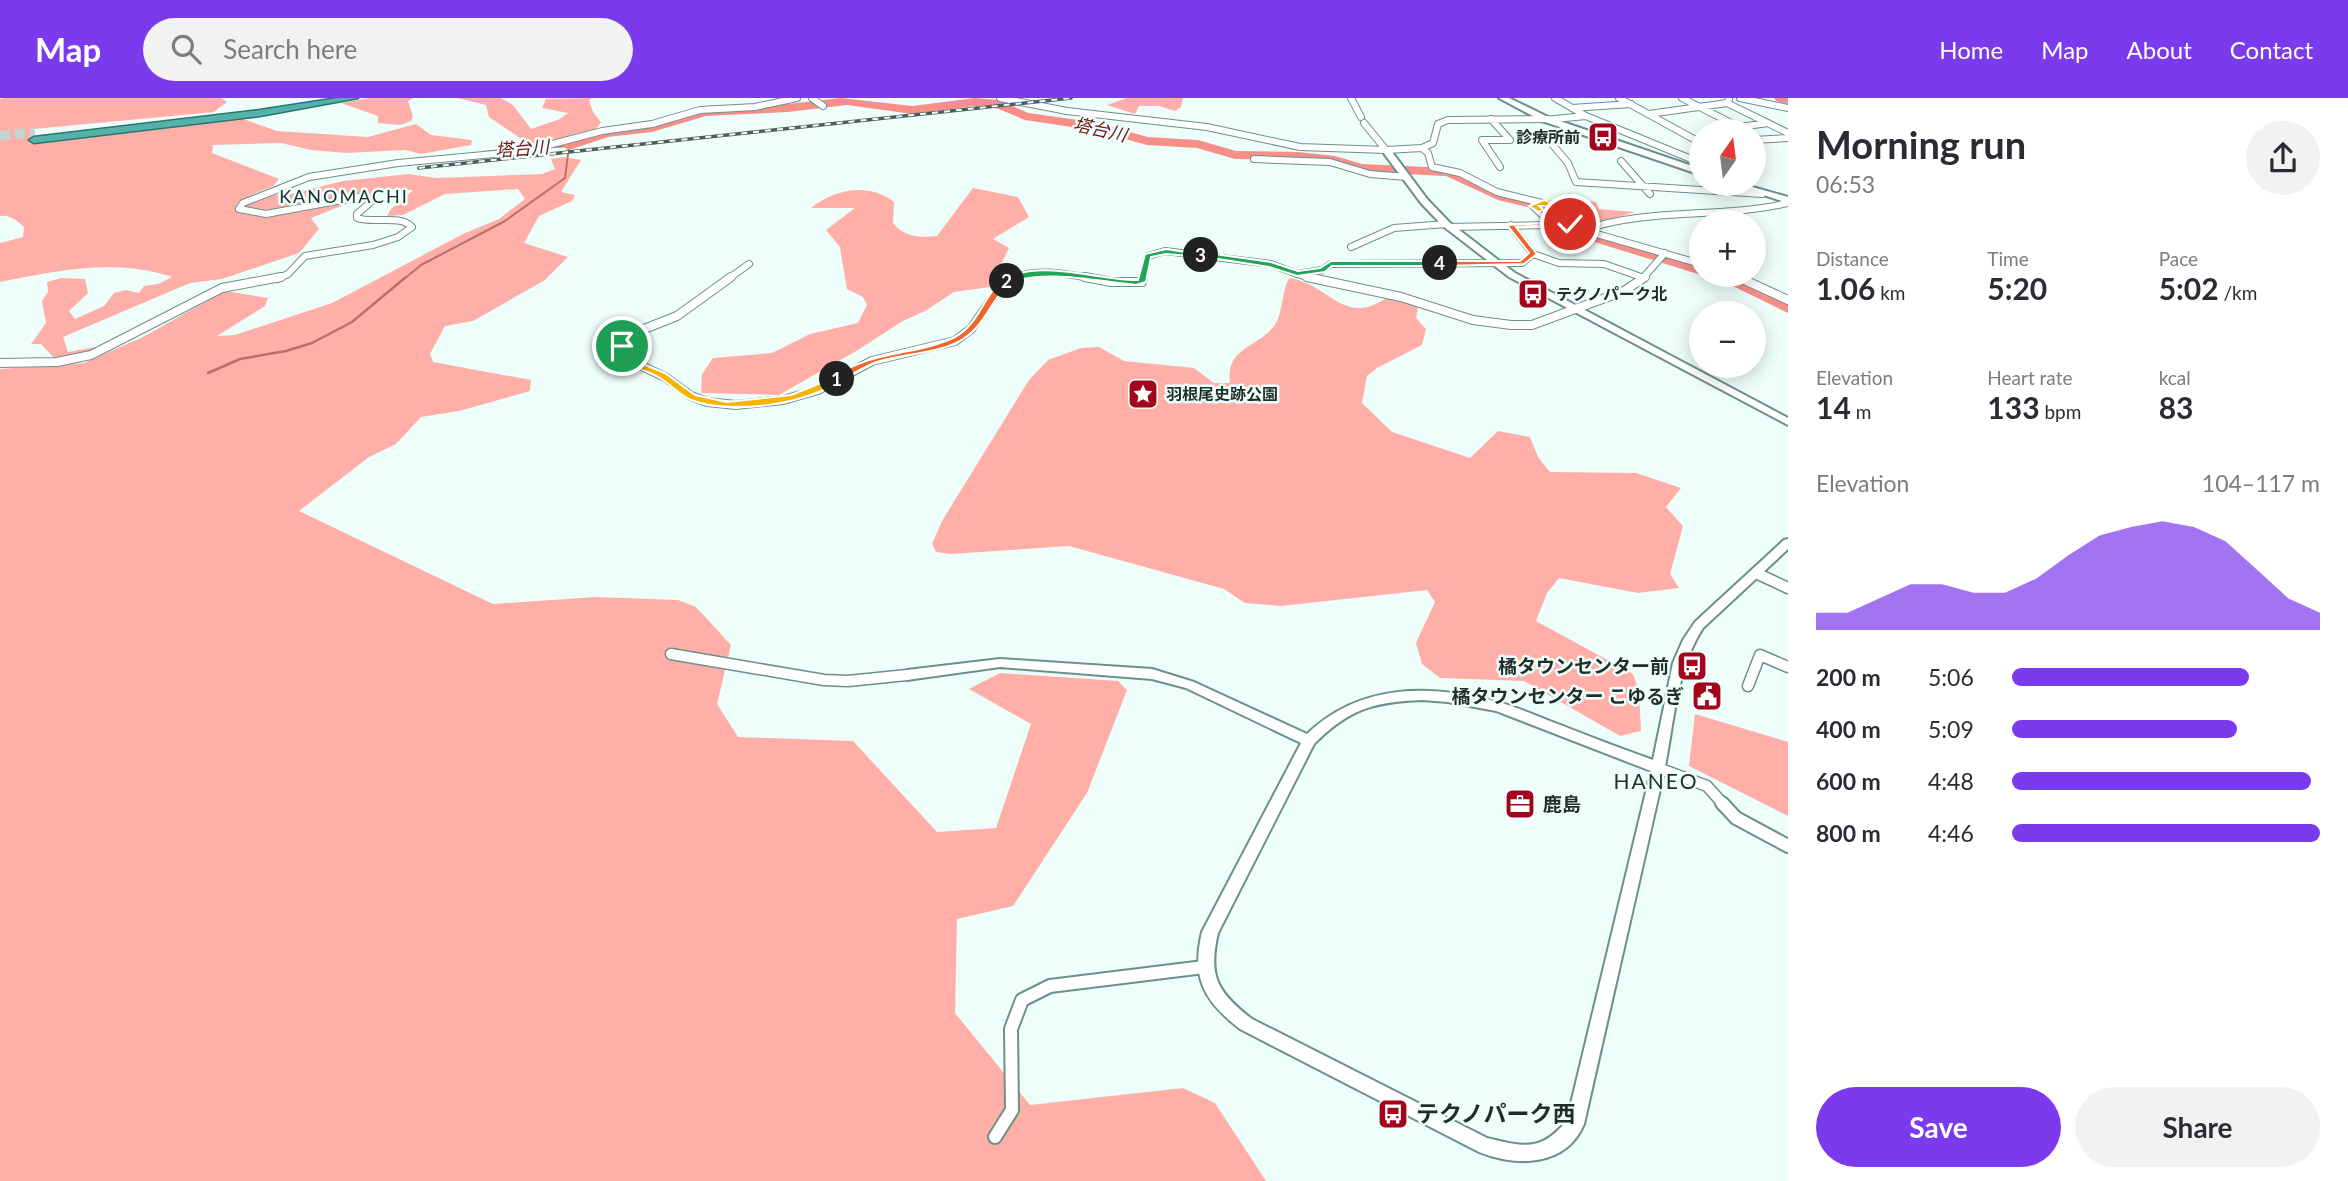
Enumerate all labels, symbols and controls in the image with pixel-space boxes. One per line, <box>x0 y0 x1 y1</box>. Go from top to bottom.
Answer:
search box <box>143 18 633 81</box>
text: Map <box>35 29 101 69</box>
icon: search <box>167 30 205 68</box>
text: Search here <box>223 33 357 65</box>
text: Home <box>1939 35 2003 64</box>
text: Map <box>2041 35 2089 64</box>
text: About <box>2127 35 2192 64</box>
text: Contact <box>2230 35 2313 64</box>
water label: 塔台川 <box>1071 112 1131 146</box>
north arrow <box>1689 119 1766 196</box>
map controls <box>1689 119 1766 378</box>
bus stop icon: 診療所前 <box>1586 120 1620 154</box>
text: Morning run <box>1816 121 2026 167</box>
button: share <box>2246 121 2320 195</box>
place label: 診療所前 <box>1516 127 1580 146</box>
water label: 塔台川 <box>494 135 552 161</box>
text: 06:53 <box>1816 170 1875 198</box>
district label: KANOMACHI <box>279 185 409 207</box>
pin <box>1540 194 1600 254</box>
icon: check <box>1551 205 1589 243</box>
button: + <box>1689 210 1766 287</box>
pin: 3 <box>1184 238 1218 272</box>
text: 3 <box>1195 243 1206 266</box>
pin: 4 <box>1422 246 1458 280</box>
text: Distance <box>1816 247 1889 270</box>
text: Time <box>1987 247 2029 270</box>
text: Pace <box>2159 247 2198 270</box>
text: 4 <box>1434 251 1445 274</box>
pin: 2 <box>990 264 1024 298</box>
text: 2 <box>1001 269 1012 292</box>
text: 1.06 <box>1816 270 1875 306</box>
text: 5:20 <box>1987 270 2047 306</box>
text: 5:02 <box>2159 270 2219 306</box>
bus stop icon: テクノパーク北 <box>1516 277 1550 311</box>
text: km <box>1875 281 1905 304</box>
text: /km <box>2219 281 2257 304</box>
place label: テクノパーク北 <box>1556 284 1667 303</box>
button: − <box>1689 301 1766 378</box>
pin <box>592 316 652 376</box>
icon: arrive <box>603 327 641 365</box>
pin: 1 <box>820 362 854 396</box>
text: Elevation <box>1816 366 1893 389</box>
text: Heart rate <box>1987 366 2073 389</box>
text: kcal <box>2159 366 2191 389</box>
text: 1 <box>831 367 842 390</box>
place icon: 羽根尾史跡公園 <box>1126 377 1160 411</box>
place label: 羽根尾史跡公園 <box>1166 384 1278 403</box>
text: 14 <box>1816 389 1851 425</box>
text: 133 <box>1987 389 2040 425</box>
text: 83 <box>2159 389 2193 425</box>
text: m <box>1851 400 1871 423</box>
text: bpm <box>2040 400 2081 423</box>
text: Elevation <box>1816 469 1909 497</box>
text: 104–117 m <box>2202 469 2320 497</box>
bus stop icon: 橘タウンセンター前 <box>1675 649 1709 683</box>
place label: 橘タウンセンター前 <box>1498 654 1669 677</box>
text: 200 m <box>1816 663 1881 691</box>
text: 5:06 <box>1928 663 1974 691</box>
public building icon: 橘タウンセンター こゆるぎ <box>1690 679 1724 713</box>
place label: 橘タウンセンター こゆるぎ <box>1451 684 1684 707</box>
text: 400 m <box>1816 715 1881 743</box>
text: 5:09 <box>1928 715 1974 743</box>
text: 600 m <box>1816 767 1881 795</box>
text: 4:48 <box>1928 767 1974 795</box>
district label: HANEO <box>1614 768 1698 793</box>
office icon: 鹿島 <box>1503 787 1537 821</box>
place label: 鹿島 <box>1543 792 1581 815</box>
text: 800 m <box>1816 819 1881 847</box>
text: 4:46 <box>1928 819 1974 847</box>
button: Save <box>1816 1087 2061 1167</box>
button: Share <box>2075 1087 2320 1167</box>
bus stop icon: テクノパーク西 <box>1376 1097 1410 1131</box>
place label: テクノパーク西 <box>1416 1099 1576 1127</box>

